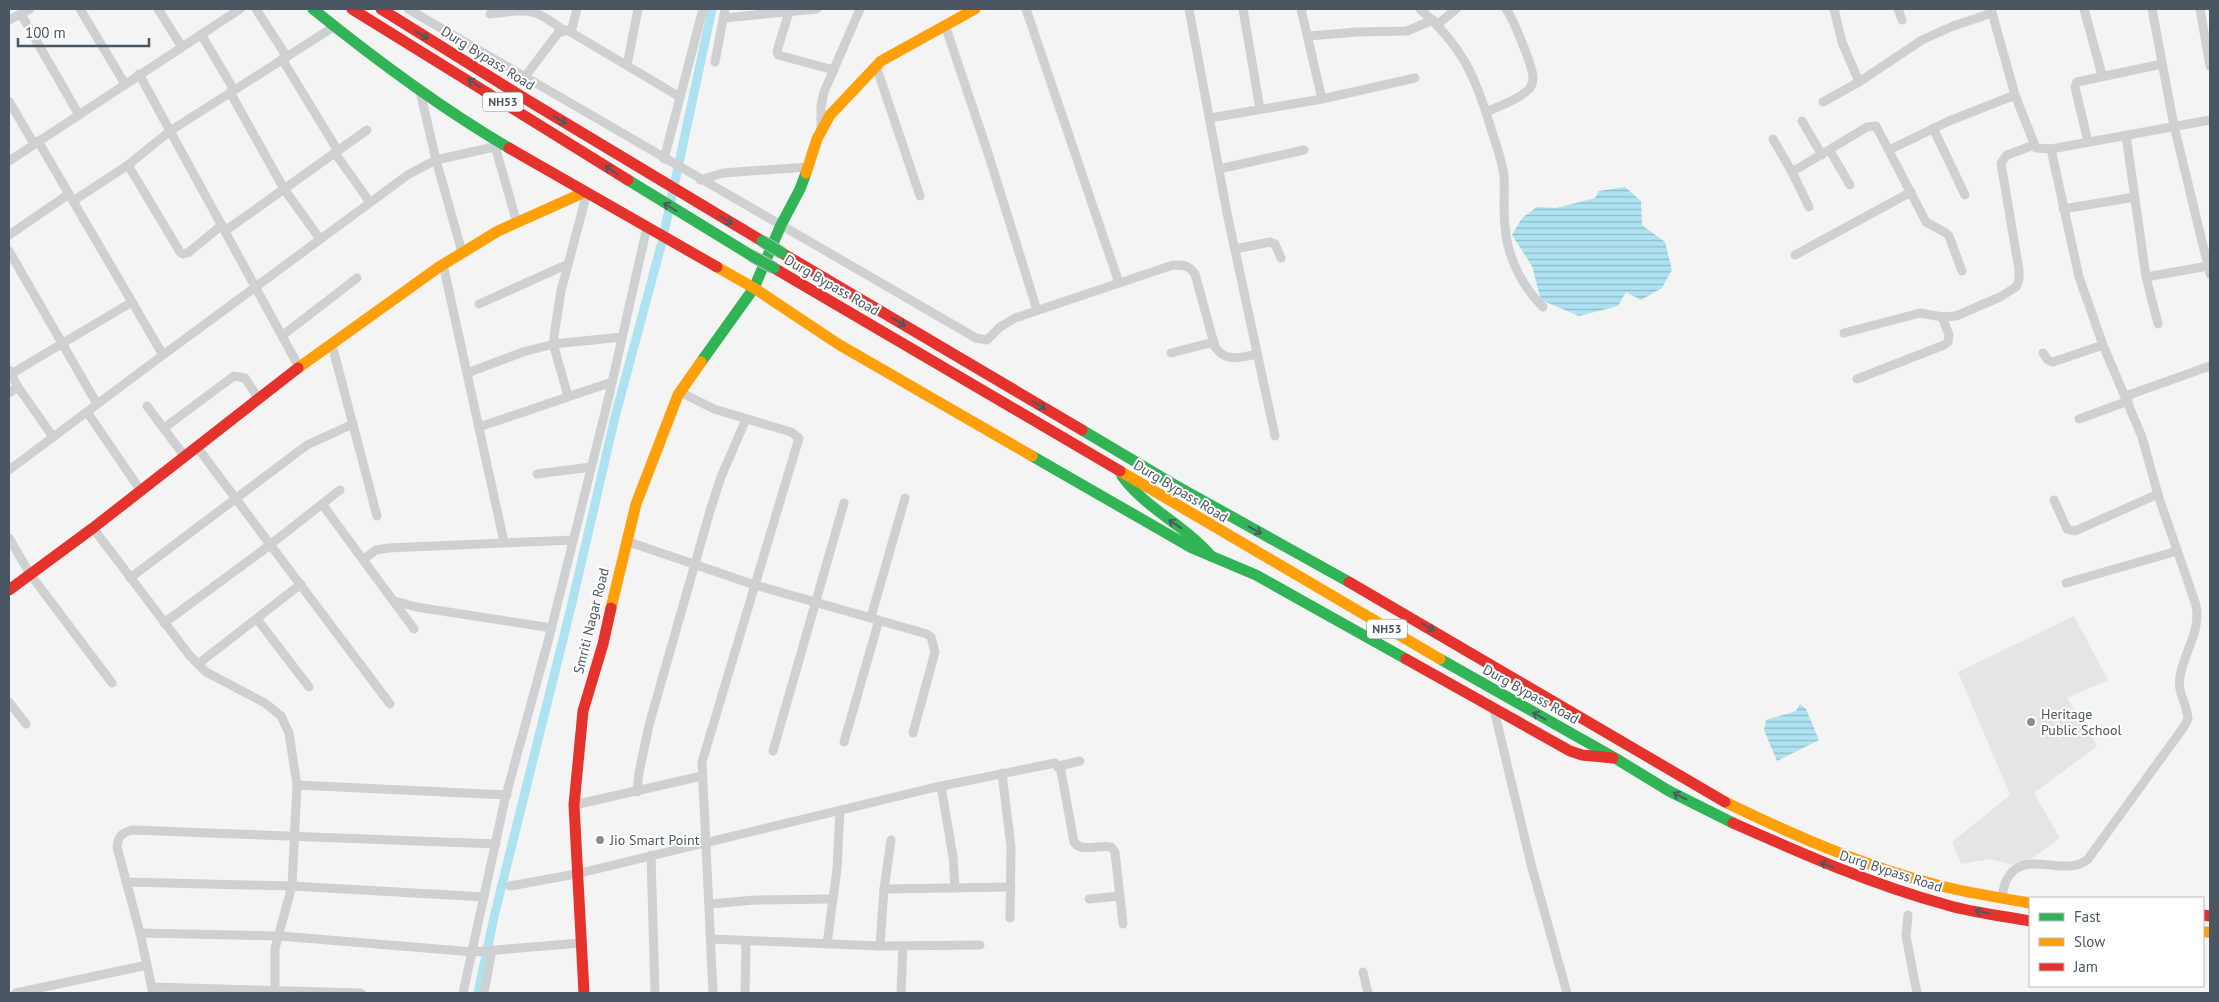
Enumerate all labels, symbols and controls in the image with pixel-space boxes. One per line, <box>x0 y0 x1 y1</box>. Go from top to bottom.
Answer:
scale bar <box>18 15 149 47</box>
street label: Durg Bypass Road <box>438 22 538 94</box>
text: 100 m <box>25 23 66 42</box>
one-way arrow <box>415 30 429 40</box>
one-way arrow <box>467 78 481 88</box>
road number: NH53 <box>483 92 523 111</box>
one-way arrow <box>553 116 567 126</box>
one-way arrow <box>604 165 618 176</box>
one-way arrow <box>663 201 677 211</box>
one-way arrow <box>718 216 732 226</box>
street label: Durg Bypass Road <box>781 250 883 320</box>
one-way arrow <box>891 318 905 328</box>
one-way arrow <box>1031 401 1045 411</box>
street label: Durg Bypass Road <box>1130 456 1232 526</box>
one-way arrow <box>1169 519 1183 529</box>
one-way arrow <box>1248 526 1262 536</box>
street label: Smriti Nagar Road <box>569 566 613 676</box>
road number: NH53 <box>1367 620 1407 638</box>
one-way arrow <box>1420 622 1434 632</box>
street label: Durg Bypass Road <box>1480 660 1582 728</box>
place label: Heritage Public School <box>2041 705 2122 739</box>
one-way arrow <box>1531 711 1546 721</box>
marker: Heritage Public School <box>2025 716 2037 728</box>
one-way arrow <box>1673 791 1688 800</box>
place label: Jio Smart Point <box>609 831 700 849</box>
marker: Jio Smart Point <box>594 834 606 846</box>
street label: Durg Bypass Road <box>1837 846 1945 896</box>
one-way arrow <box>1820 860 1835 869</box>
legend <box>2029 897 2204 987</box>
one-way arrow <box>1975 907 1991 916</box>
text: Fast <box>2074 907 2101 926</box>
text: Slow <box>2074 932 2105 951</box>
text: Jam <box>2073 957 2098 976</box>

